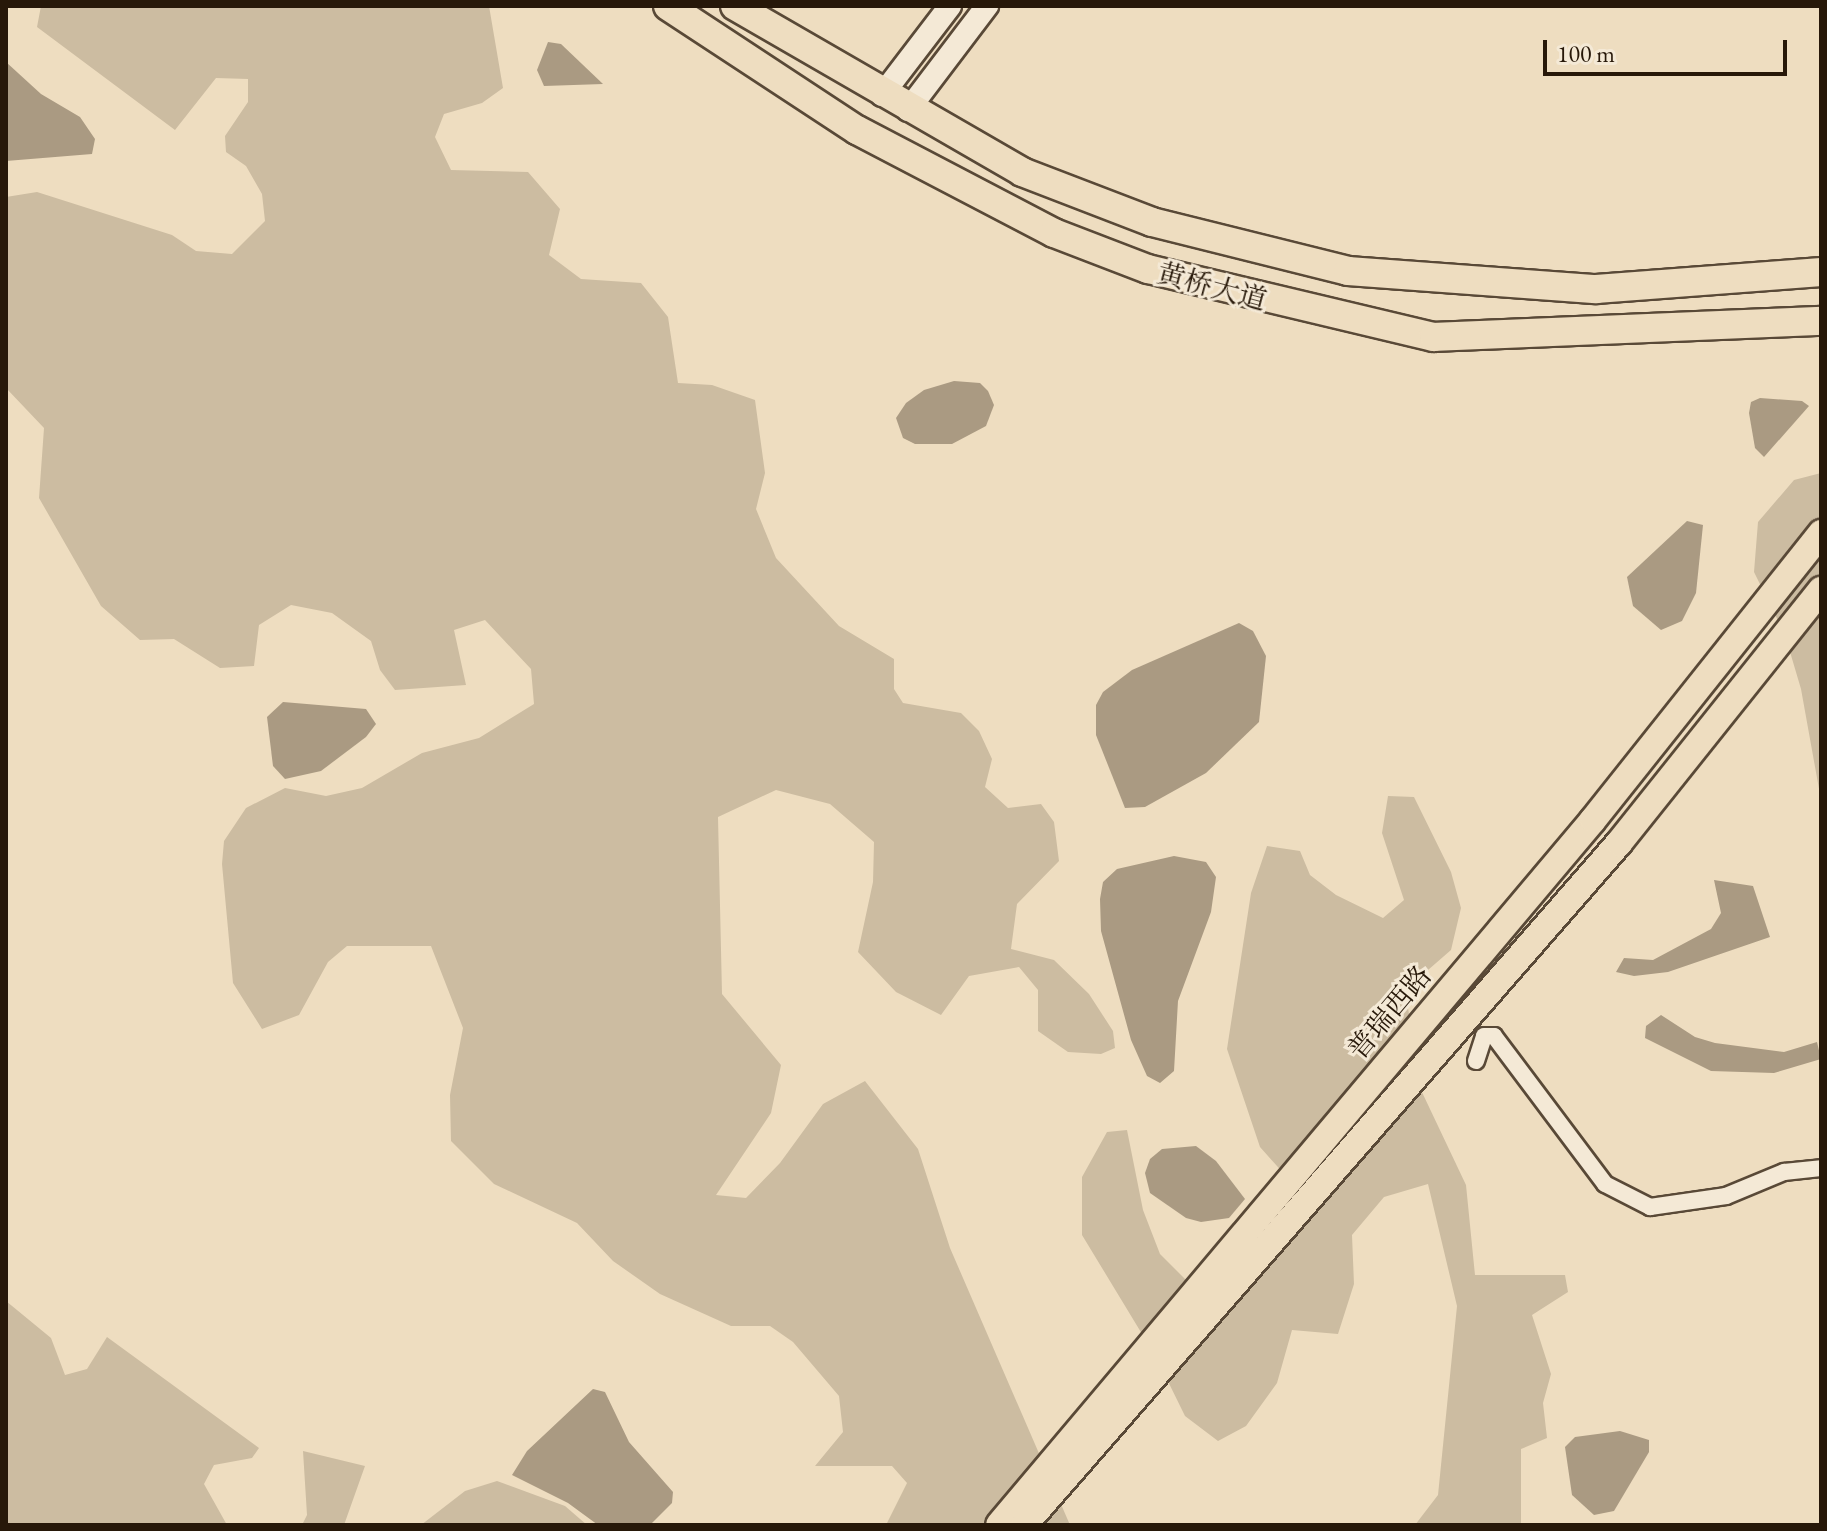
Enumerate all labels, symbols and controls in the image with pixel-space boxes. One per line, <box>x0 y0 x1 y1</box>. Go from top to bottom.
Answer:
scale bar <box>1547 24 1791 74</box>
text: 100 m <box>1557 38 1615 69</box>
street label: 黄桥大道 <box>1154 255 1270 317</box>
street label: 普瑞西路 <box>1340 958 1438 1066</box>

